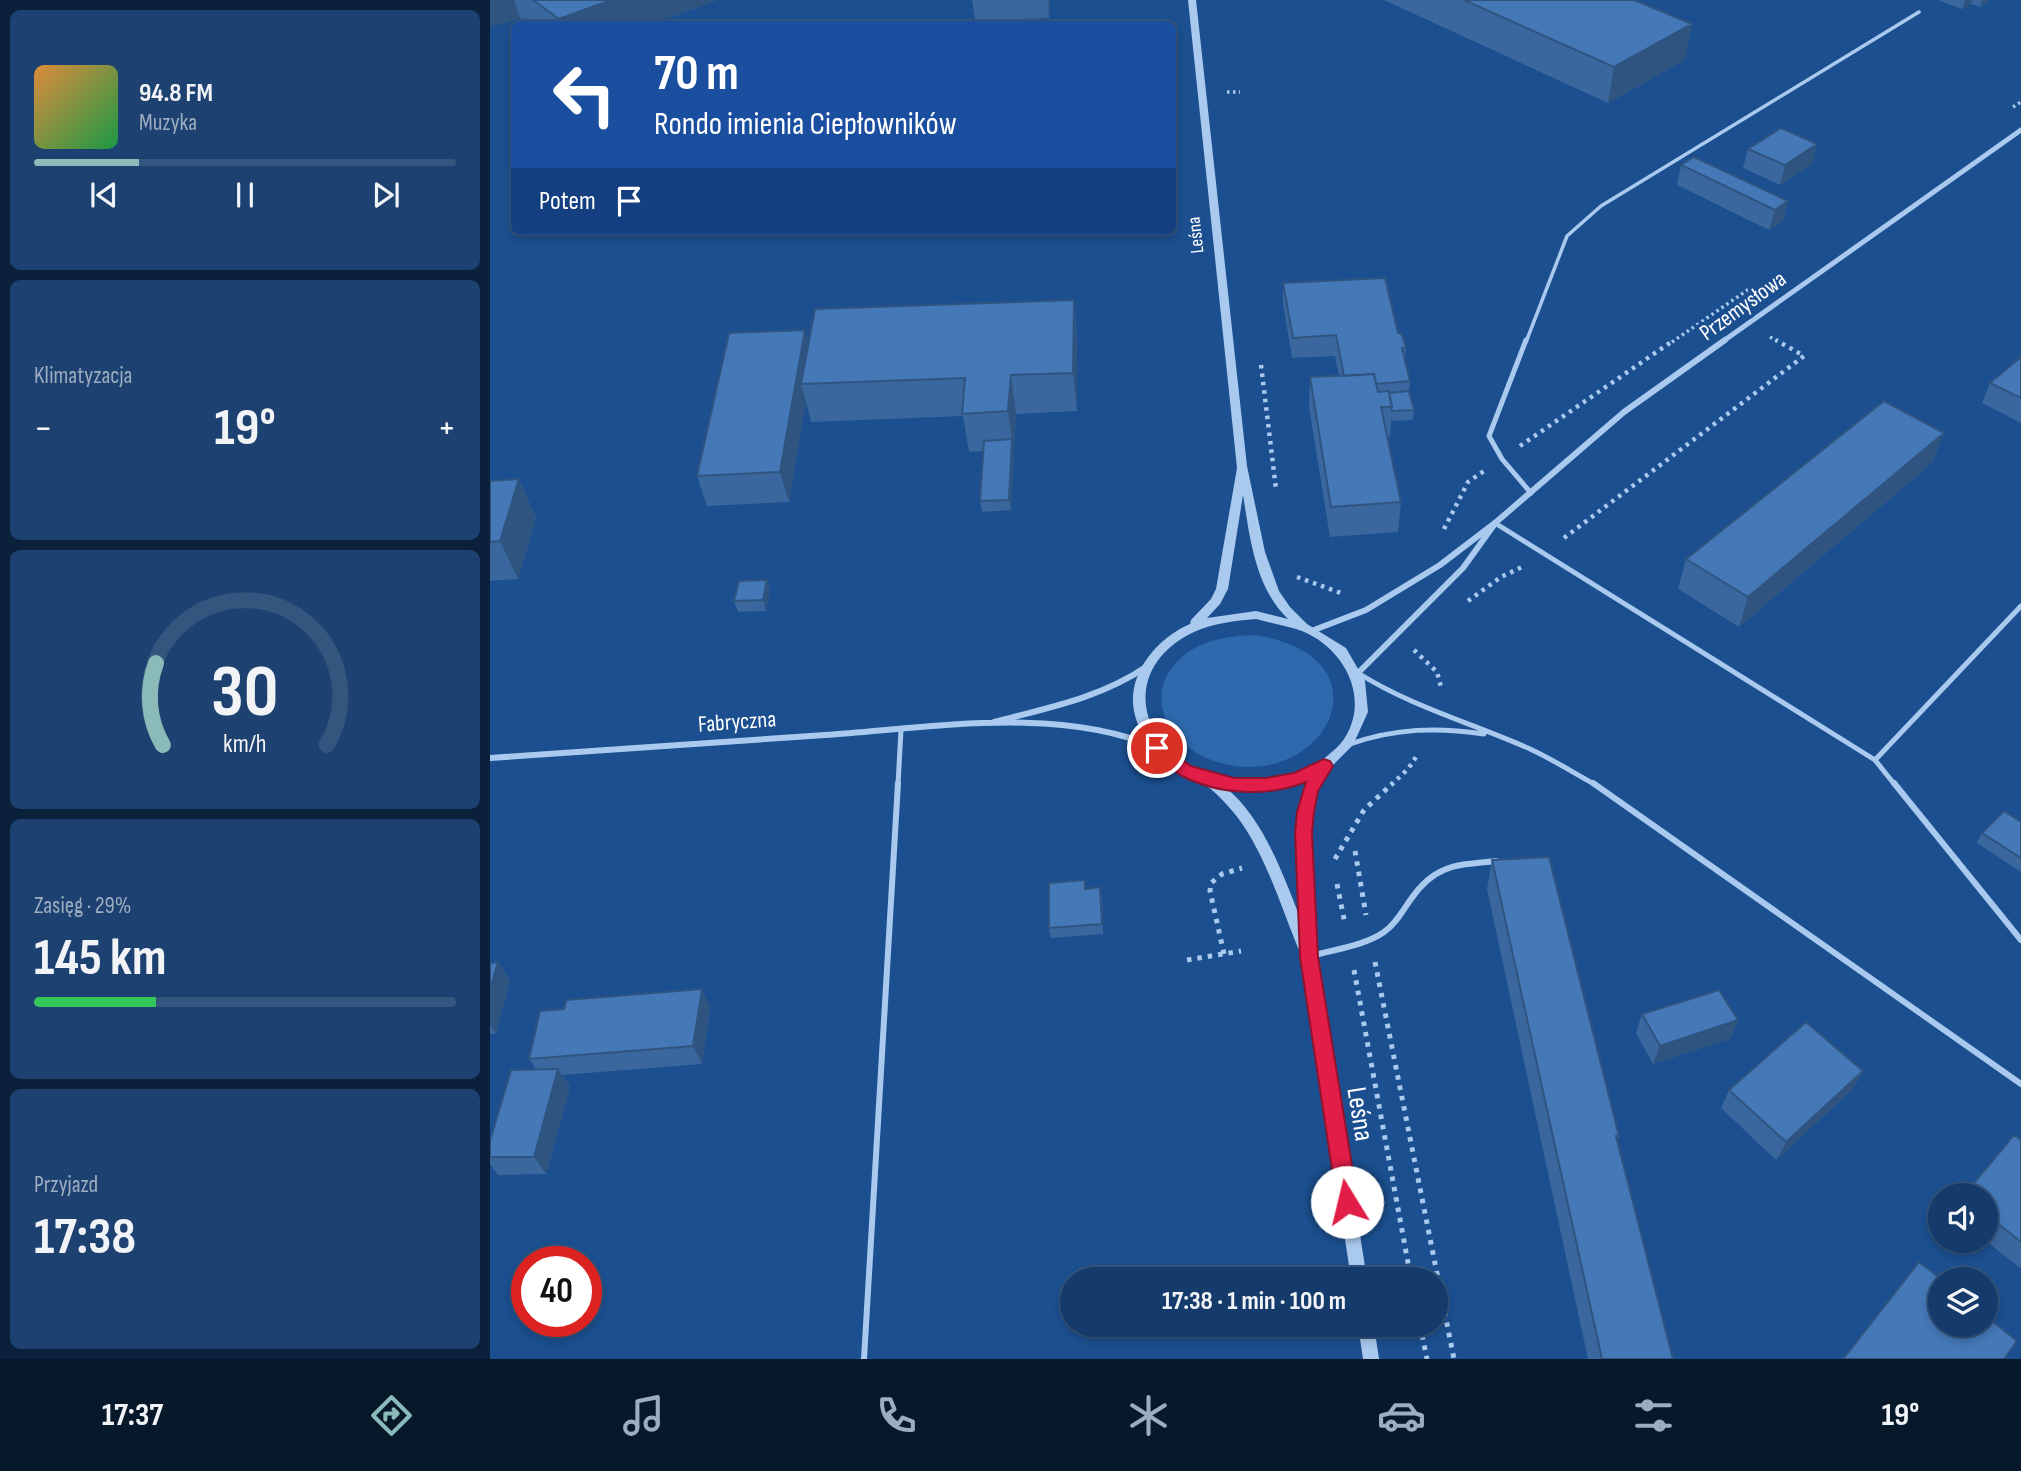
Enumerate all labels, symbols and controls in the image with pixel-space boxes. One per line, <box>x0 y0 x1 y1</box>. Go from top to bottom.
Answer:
text: 70 m <box>654 45 739 104</box>
icon: left <box>539 49 630 140</box>
text: 94.8 FM <box>139 78 213 109</box>
text: Rondo imienia Ciepłowników <box>654 105 957 144</box>
text: Muzyka <box>139 109 197 137</box>
icon: previous <box>85 176 123 214</box>
icon: pause <box>226 176 264 214</box>
icon: next <box>367 176 405 214</box>
icon: arrive <box>610 182 648 220</box>
text: Potem <box>539 186 596 217</box>
street label: Leśna <box>1183 216 1209 254</box>
street label: Przemysłowa <box>1694 265 1792 347</box>
text: Klimatyzacja <box>34 362 132 390</box>
text: 19° <box>214 397 276 460</box>
text: − <box>34 406 53 451</box>
text: + <box>437 406 456 451</box>
text: 30 <box>211 650 279 738</box>
street label: Fabryczna <box>697 705 777 739</box>
pin <box>1127 718 1187 778</box>
text: km/h <box>223 729 267 760</box>
icon: arrive <box>1138 729 1176 767</box>
text: Zasięg · 29% <box>34 892 131 920</box>
text: 145 km <box>34 927 166 990</box>
street label: Leśna <box>1339 1085 1381 1143</box>
position arrow <box>1310 1165 1384 1239</box>
text: Przyjazd <box>34 1171 98 1199</box>
map controls <box>1928 1183 1998 1337</box>
button: sound <box>1928 1183 1998 1253</box>
text: 17:38 <box>34 1206 136 1269</box>
speed limit sign: 40 <box>511 1246 602 1337</box>
button: layers <box>1928 1267 1998 1337</box>
text: 17:38 · 1 min · 100 m <box>1162 1286 1346 1317</box>
icon: directions <box>367 1391 416 1440</box>
icon: music <box>619 1391 668 1440</box>
icon: phone <box>872 1391 921 1440</box>
icon: climate <box>1124 1391 1173 1440</box>
icon: car <box>1377 1391 1426 1440</box>
icon: filters <box>1629 1391 1678 1440</box>
text: 17:37 <box>102 1396 163 1435</box>
text: 19° <box>1881 1396 1919 1435</box>

